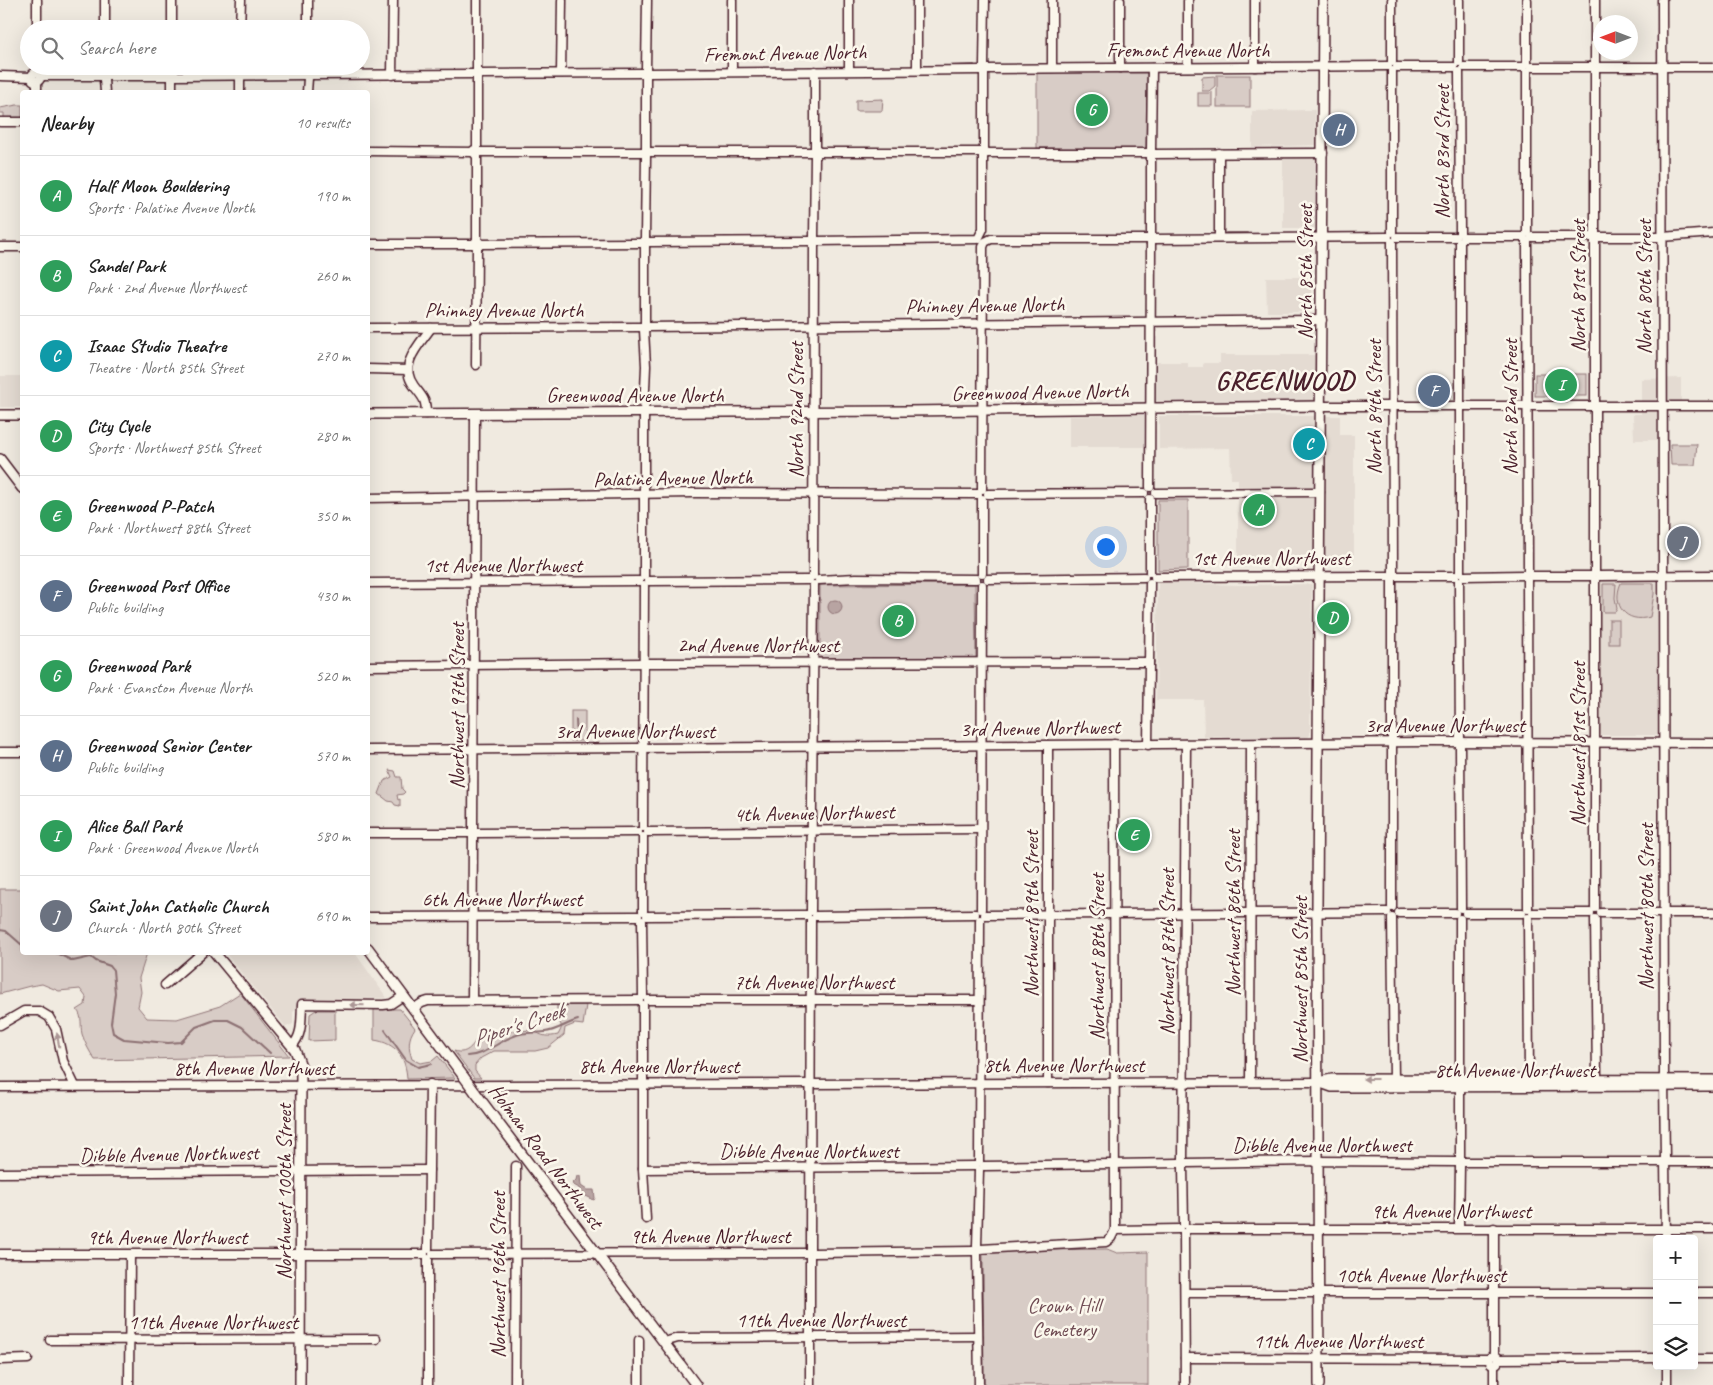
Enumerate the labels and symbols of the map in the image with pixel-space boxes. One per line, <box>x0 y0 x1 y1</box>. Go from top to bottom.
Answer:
north arrow <box>1593 15 1638 60</box>
street label: Fremont Avenue North <box>1107 37 1270 63</box>
street label: Fremont Avenue North <box>703 39 867 67</box>
street label: North 83rd Street <box>1429 83 1455 219</box>
pin: G <box>1076 91 1108 129</box>
pin: H <box>1323 111 1355 149</box>
street label: North 85th Street <box>1292 203 1318 339</box>
street label: North 81st Street <box>1565 218 1591 352</box>
street label: North 80th Street <box>1631 218 1657 354</box>
street label: Phinney Avenue North <box>905 291 1065 319</box>
street label: Phinney Avenue North <box>424 297 584 323</box>
street label: North 82nd Street <box>1497 337 1523 475</box>
street label: North 84th Street <box>1361 338 1387 474</box>
street label: North 92nd Street <box>783 340 809 478</box>
district label: GREENWOOD <box>1215 364 1356 397</box>
pin: I <box>1545 366 1577 404</box>
pin: F <box>1418 372 1450 410</box>
street label: Greenwood Avenue North <box>951 377 1129 407</box>
street label: Greenwood Avenue North <box>546 382 724 408</box>
pin: C <box>1293 425 1325 463</box>
street label: Palatine Avenue North <box>593 464 755 492</box>
pin: A <box>1243 491 1275 529</box>
pin: J <box>1667 523 1699 561</box>
your location <box>1093 534 1119 560</box>
street label: 1st Avenue Northwest <box>1192 545 1352 571</box>
street label: 1st Avenue Northwest <box>424 552 584 578</box>
pin: D <box>1317 599 1349 637</box>
pin: B <box>882 602 914 640</box>
street label: Northwest 97th Street <box>444 621 470 789</box>
street label: 2nd Avenue Northwest <box>677 632 841 658</box>
street label: Northwest 81st Street <box>1565 660 1591 826</box>
street label: 3rd Avenue Northwest <box>1365 712 1527 738</box>
street label: 3rd Avenue Northwest <box>960 714 1122 742</box>
street label: 3rd Avenue Northwest <box>555 718 717 744</box>
street label: 4th Avenue Northwest <box>734 799 897 827</box>
pin: E <box>1118 816 1150 854</box>
street label: Northwest 80th Street <box>1633 822 1659 990</box>
street label: Northwest 86th Street <box>1220 828 1246 996</box>
street label: Northwest 89th Street <box>1018 829 1044 997</box>
street label: Northwest 87th Street <box>1154 867 1180 1035</box>
street label: Northwest 88th Street <box>1084 872 1110 1040</box>
street label: 6th Avenue Northwest <box>422 886 584 912</box>
street label: Northwest 85th Street <box>1287 895 1313 1063</box>
street label: 7th Avenue Northwest <box>734 969 896 995</box>
water label: Piper's Creek <box>469 996 571 1053</box>
one-way arrow <box>349 1001 365 1009</box>
one-way arrow <box>54 1032 62 1048</box>
street label: 8th Avenue Northwest <box>984 1052 1146 1078</box>
street label: 8th Avenue Northwest <box>579 1053 741 1079</box>
street label: 8th Avenue Northwest <box>174 1055 336 1081</box>
street label: 8th Avenue Northwest <box>1435 1057 1597 1083</box>
one-way arrow <box>1362 1075 1378 1083</box>
street label: Holman Road Northwest <box>483 1078 610 1235</box>
street label: Northwest 100th Street <box>271 1102 297 1280</box>
street label: Dibble Avenue Northwest <box>1232 1132 1414 1158</box>
street label: Dibble Avenue Northwest <box>719 1138 901 1164</box>
street label: Dibble Avenue Northwest <box>79 1139 261 1169</box>
street label: Northwest 96th Street <box>485 1190 511 1358</box>
street label: 9th Avenue Northwest <box>1371 1198 1533 1224</box>
street label: 9th Avenue Northwest <box>630 1223 792 1249</box>
street label: 9th Avenue Northwest <box>87 1224 249 1250</box>
street label: 10th Avenue Northwest <box>1336 1262 1508 1288</box>
park label: Crown Hill Cemetery <box>1027 1292 1104 1342</box>
street label: 11th Avenue Northwest <box>736 1307 908 1333</box>
street label: 11th Avenue Northwest <box>128 1309 300 1335</box>
street label: 11th Avenue Northwest <box>1253 1328 1425 1354</box>

